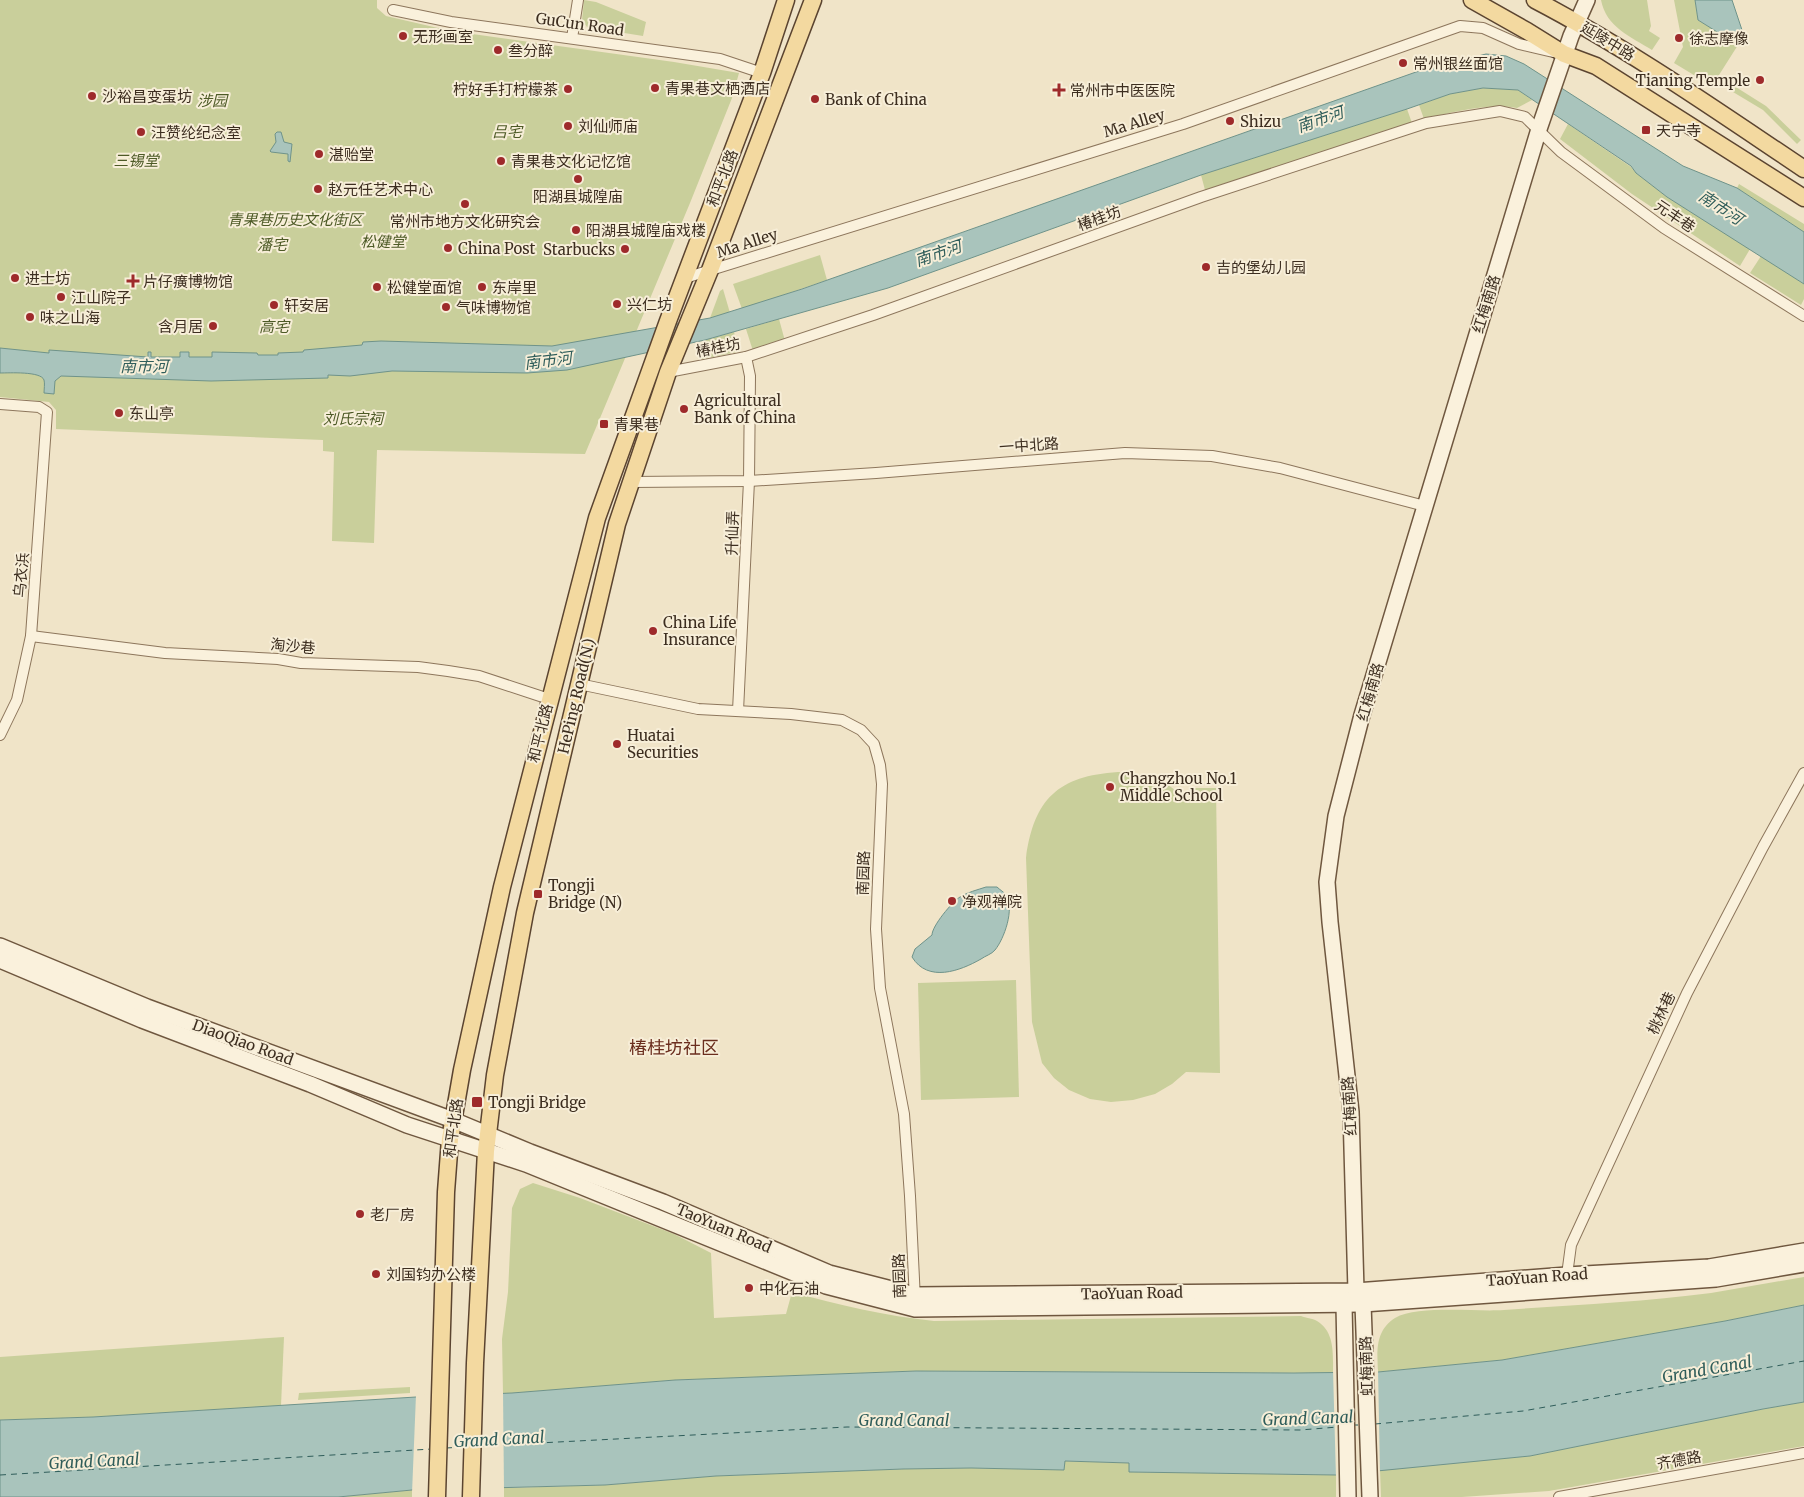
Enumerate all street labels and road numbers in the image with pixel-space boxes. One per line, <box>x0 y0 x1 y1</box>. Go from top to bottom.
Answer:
street label: GuCun Road <box>535 8 625 40</box>
street label: 延陵中路 <box>1577 17 1639 65</box>
street label: Ma Alley <box>1101 105 1167 141</box>
street label: 和平北路 <box>702 147 742 209</box>
street label: 元丰巷 <box>1651 196 1699 236</box>
street label: 椿桂坊 <box>1075 201 1123 235</box>
street label: Ma Alley <box>714 224 780 262</box>
street label: 红梅南路 <box>1468 273 1504 335</box>
street label: 椿桂坊 <box>694 333 742 361</box>
street label: 一中北路 <box>998 433 1060 457</box>
street label: 升仙弄 <box>722 510 742 556</box>
street label: 乌衣浜 <box>10 552 32 598</box>
street label: 淘沙巷 <box>270 635 316 657</box>
street label: HePing Road(N.) <box>553 636 599 756</box>
street label: 红梅南路 <box>1353 661 1387 723</box>
street label: 和平北路 <box>524 702 556 764</box>
street label: 南园路 <box>853 850 873 896</box>
street label: 桃林巷 <box>1643 989 1679 1037</box>
street label: DiaoQiao Road <box>190 1015 296 1069</box>
street label: 红梅南路 <box>1337 1075 1361 1137</box>
street label: 和平北路 <box>439 1097 467 1159</box>
street label: TaoYuan Road <box>673 1199 775 1257</box>
street label: 南园路 <box>889 1253 909 1299</box>
street label: TaoYuan Road <box>1485 1264 1589 1290</box>
street label: TaoYuan Road <box>1081 1283 1183 1303</box>
street label: 虹梅南路 <box>1355 1336 1377 1396</box>
street label: 齐德路 <box>1655 1447 1703 1473</box>

